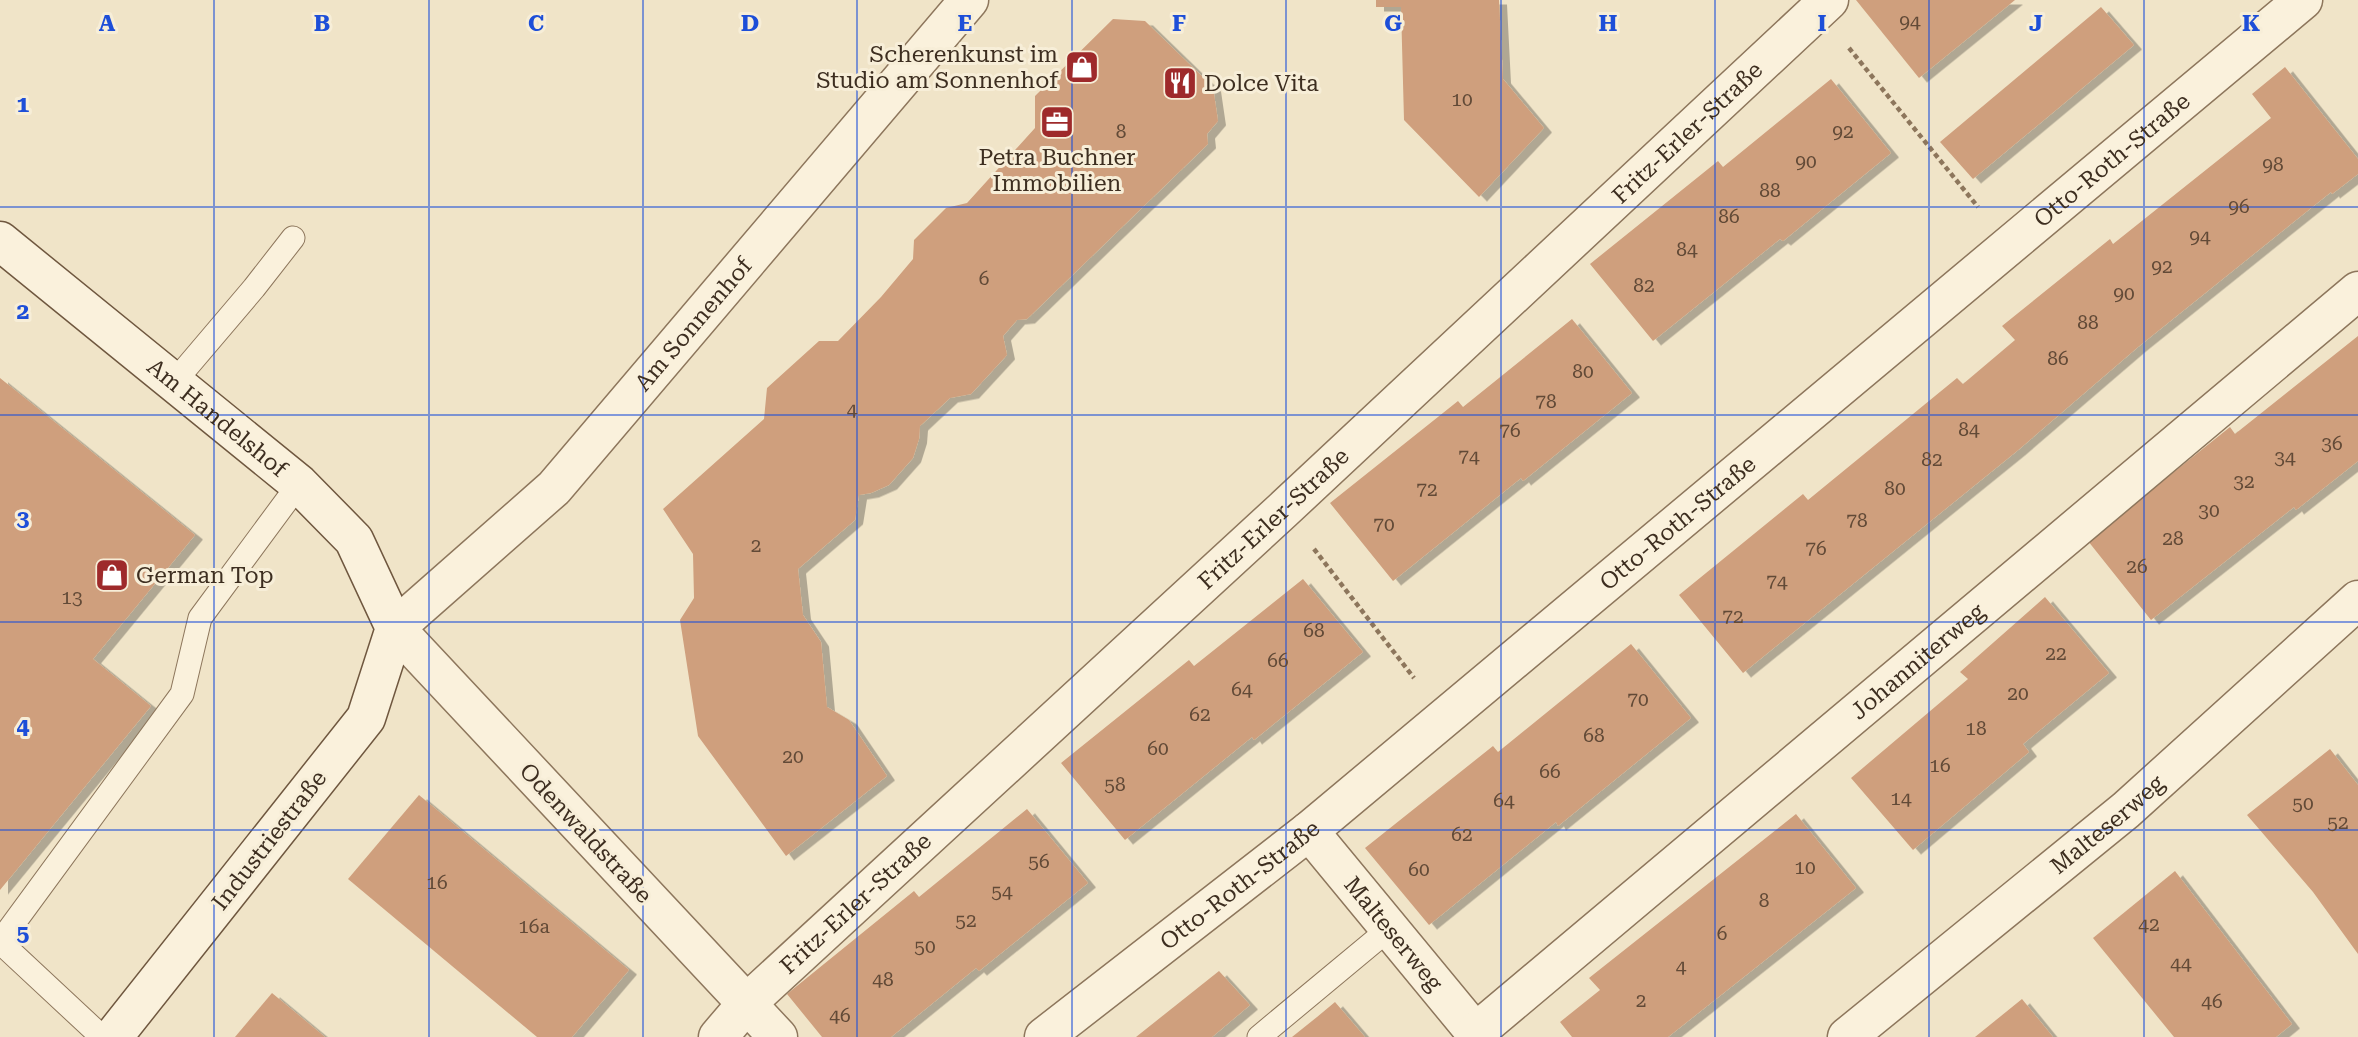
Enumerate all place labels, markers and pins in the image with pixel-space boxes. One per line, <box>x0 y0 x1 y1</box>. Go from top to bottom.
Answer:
place label: Scherenkunst im Studio am Sonnenhof <box>816 41 1059 94</box>
shop icon: Scherenkunst im Studio am Sonnenhof <box>1063 48 1101 86</box>
restaurant icon: Dolce Vita <box>1161 64 1199 102</box>
place label: Dolce Vita <box>1204 70 1319 97</box>
office icon: Petra Buchner Immobilien <box>1038 103 1076 141</box>
place label: Petra Buchner Immobilien <box>978 144 1136 197</box>
shop icon: German Top <box>93 556 131 594</box>
place label: German Top <box>136 562 274 589</box>

